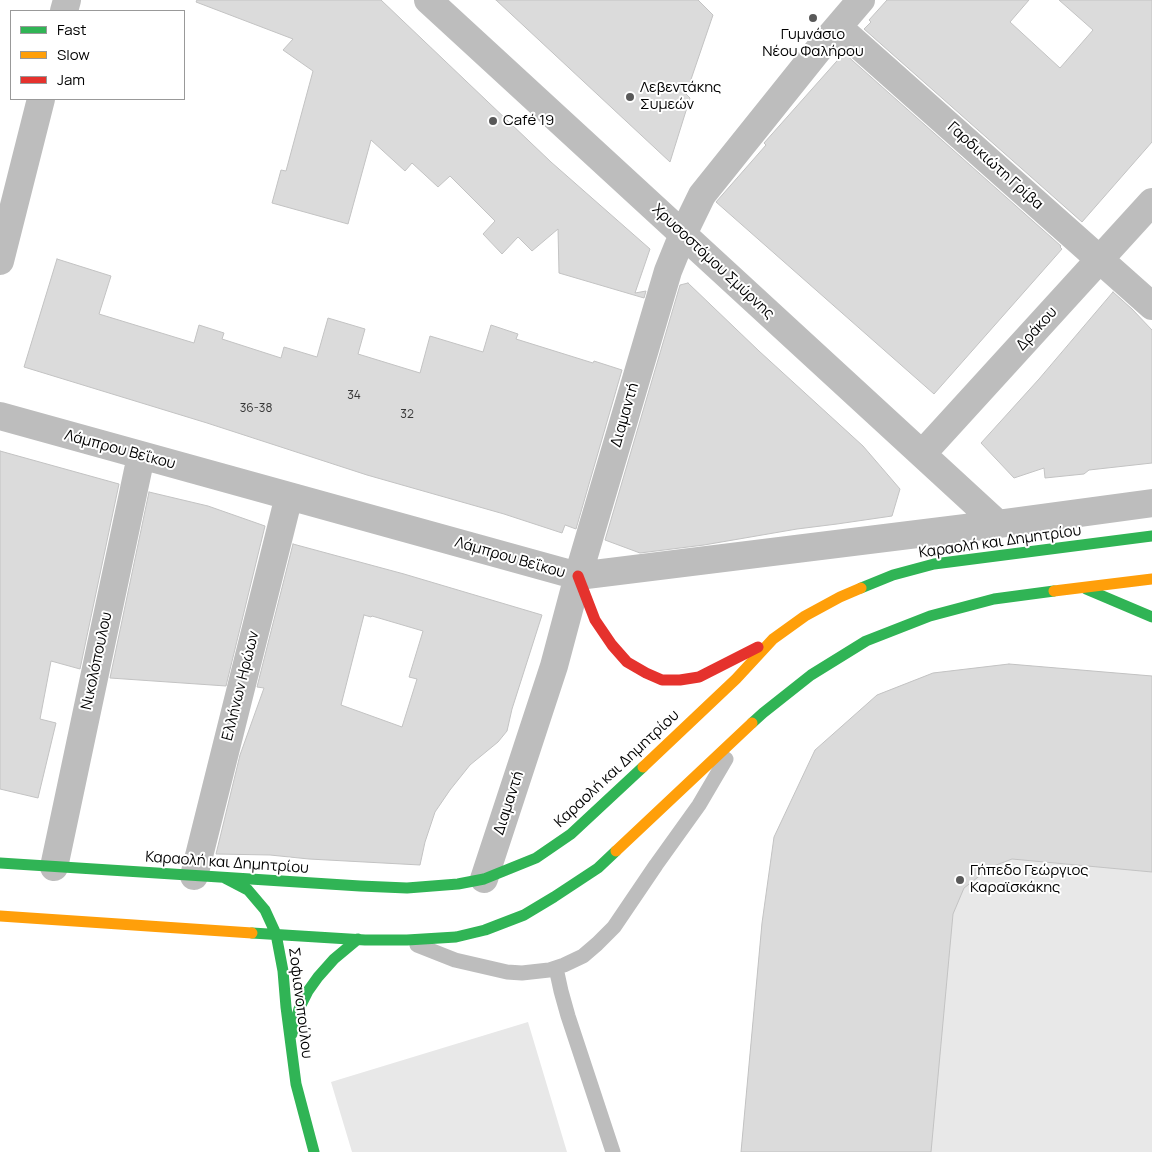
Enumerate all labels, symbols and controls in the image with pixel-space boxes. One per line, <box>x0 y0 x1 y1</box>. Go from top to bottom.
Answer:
legend <box>10 10 185 100</box>
marker: Γυμνάσιο Νέου Φαλήρου <box>807 12 819 24</box>
text: Fast <box>57 19 86 40</box>
place label: Γυμνάσιο Νέου Φαλήρου <box>762 26 864 61</box>
text: Slow <box>57 44 90 65</box>
text: Jam <box>57 69 85 90</box>
place label: Λεβεντάκης Συμεών <box>640 79 721 114</box>
marker: Λεβεντάκης Συμεών <box>624 91 636 103</box>
place label: Café 19 <box>503 112 554 130</box>
marker: Café 19 <box>487 115 499 127</box>
street label: Γαρδικιώτη Γρίβα <box>943 118 1047 214</box>
street label: Χρυσοστόμου Σμύρνης <box>648 201 778 323</box>
street label: Δράκου <box>1013 303 1061 355</box>
street label: Διαμαντή <box>607 381 643 449</box>
house number: 34 <box>347 389 361 403</box>
house number: 36-38 <box>240 402 272 416</box>
house number: 32 <box>400 408 414 422</box>
street label: Λάμπρου Βεΐκου <box>63 427 177 473</box>
street label: Καραολή και Δημητρίου <box>918 522 1082 562</box>
street label: Λάμπρου Βεΐκου <box>453 534 567 582</box>
street label: Νικολόπουλου <box>78 610 116 712</box>
street label: Ελλήνων Ηρώων <box>219 629 263 743</box>
street label: Καραολή και Δημητρίου <box>551 706 683 832</box>
street label: Διαμαντή <box>490 769 528 837</box>
street label: Καραολή και Δημητρίου <box>145 848 309 878</box>
place label: Γήπεδο Γεώργιος Καραϊσκάκης <box>970 862 1089 897</box>
marker: Γήπεδο Γεώργιος Καραϊσκάκης <box>954 874 966 886</box>
street label: Σοφιανοπούλου <box>284 946 316 1060</box>

